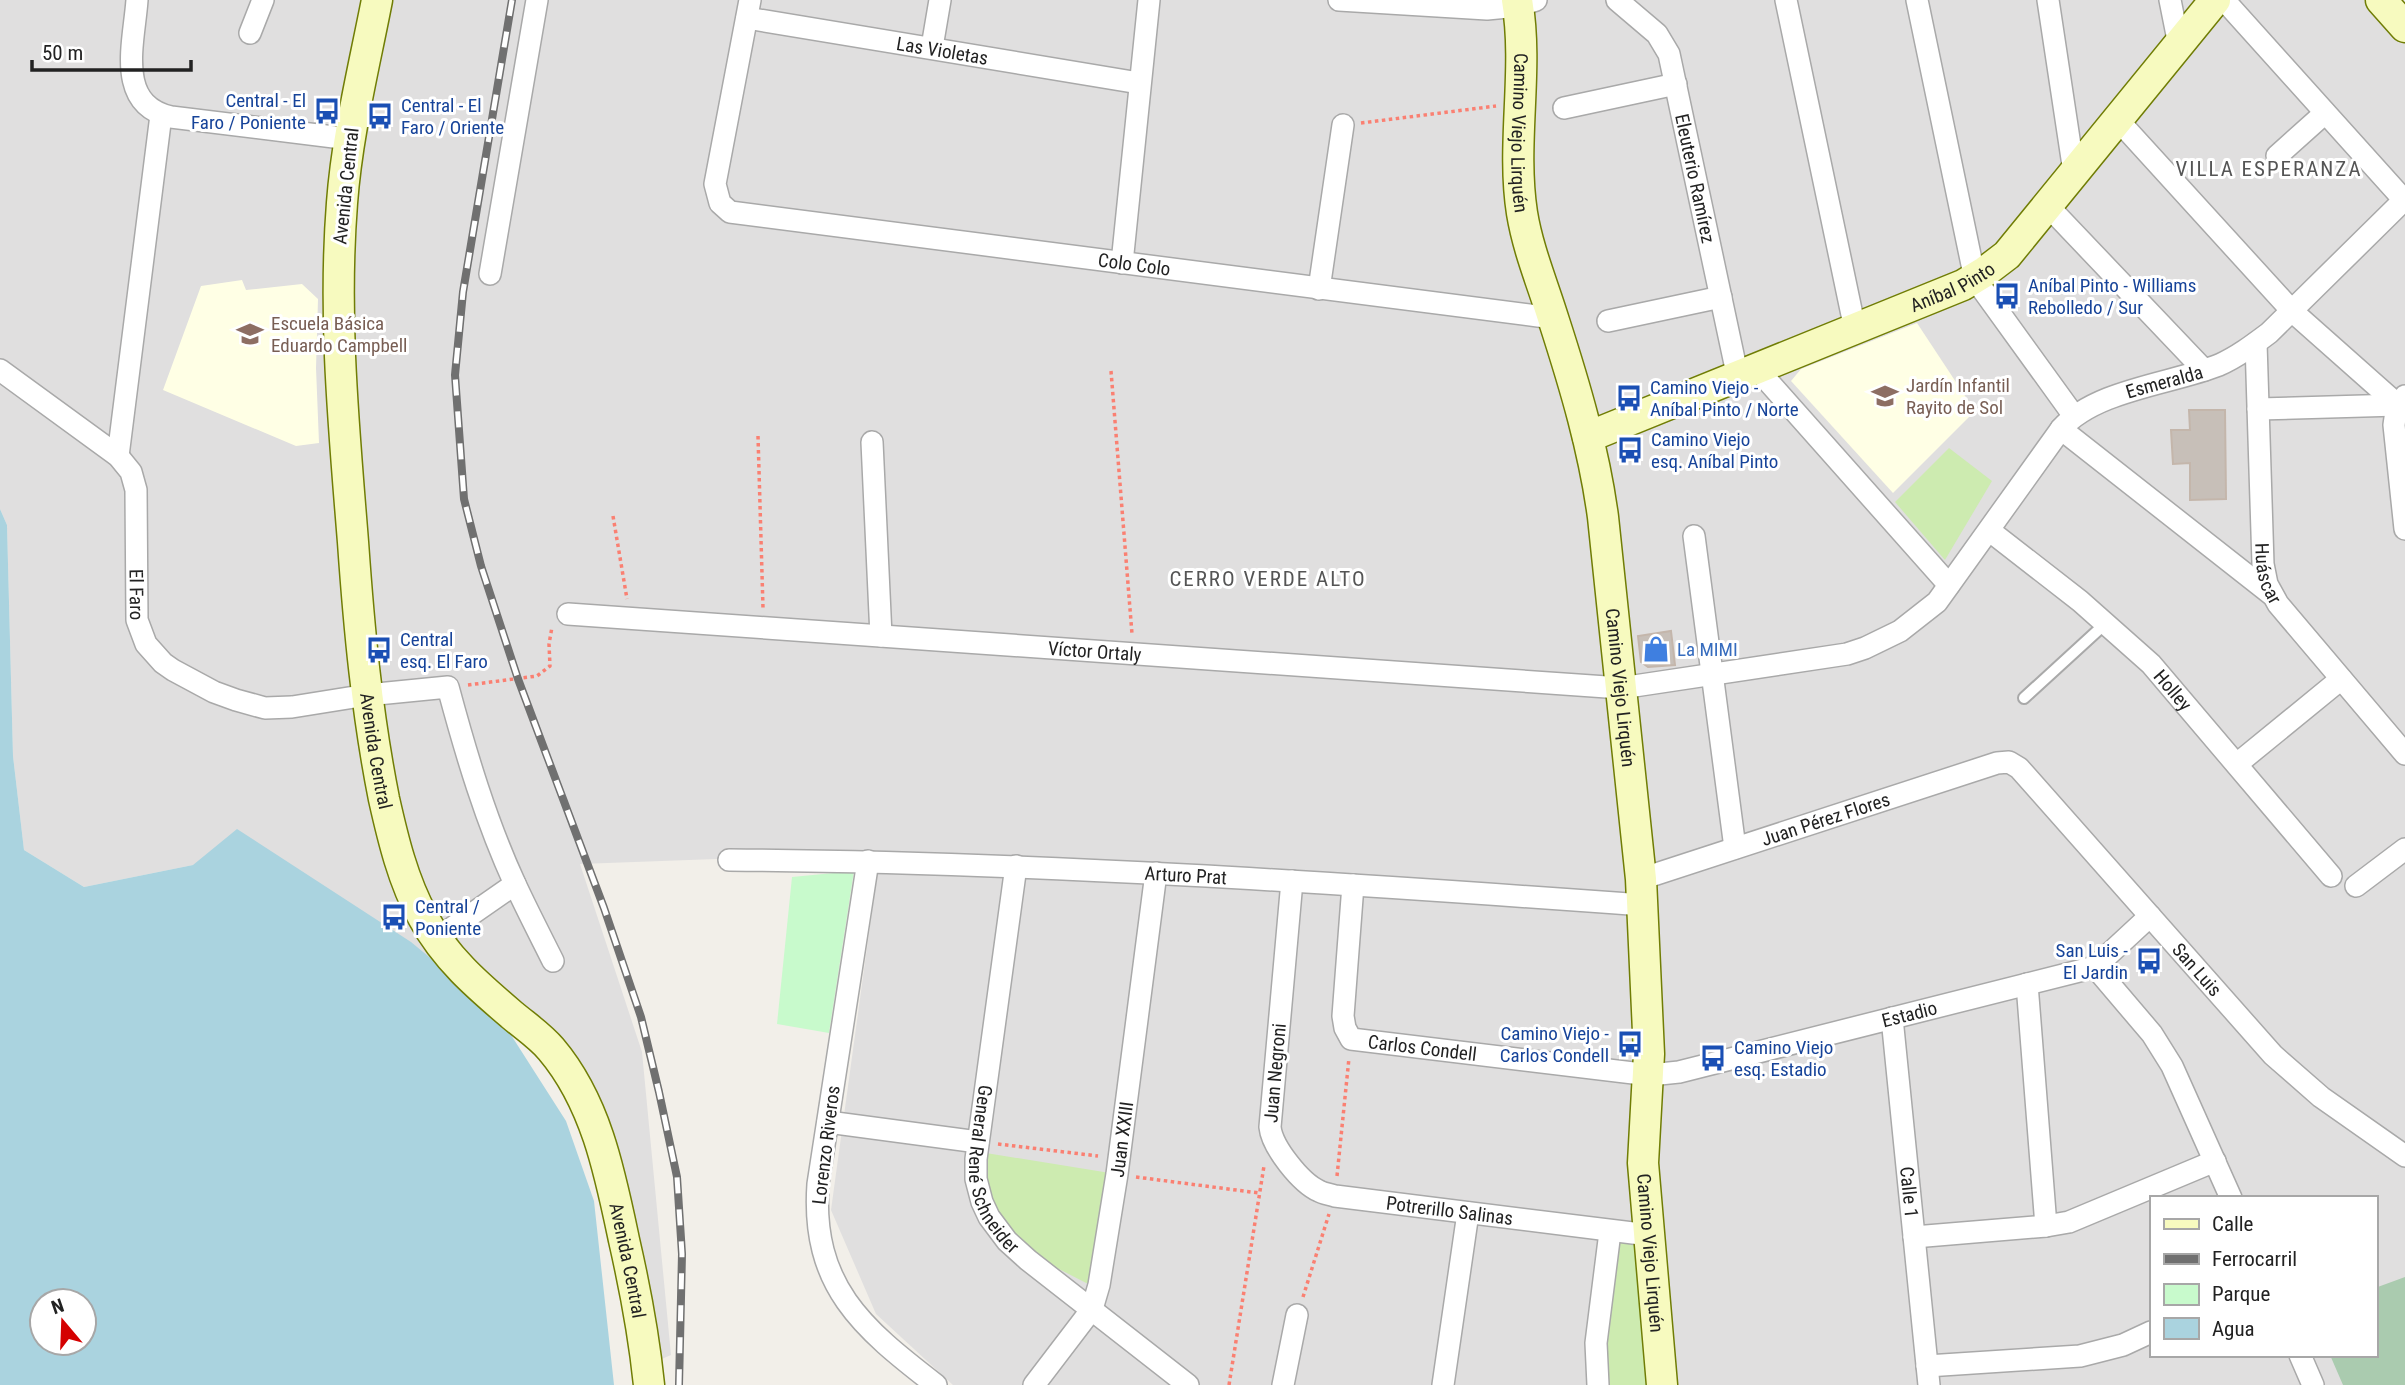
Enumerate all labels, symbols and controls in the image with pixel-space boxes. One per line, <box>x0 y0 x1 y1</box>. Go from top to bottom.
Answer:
scale bar <box>32 28 191 72</box>
street label: Las Violetas <box>895 31 990 69</box>
text: 50 m <box>42 41 83 65</box>
street label: Camino Viejo Lirquén <box>1507 53 1533 214</box>
place label: Central - El Faro / Poniente <box>191 89 306 134</box>
place label: Central - El Faro / Oriente <box>401 94 504 139</box>
bus stop icon: Central - El Faro / Poniente <box>312 96 342 126</box>
bus stop icon: Central - El Faro / Oriente <box>365 101 395 131</box>
street label: Eleuterio Ramírez <box>1671 112 1720 245</box>
street label: Avenida Central <box>328 126 364 246</box>
district label: VILLA ESPERANZA <box>2175 157 2363 181</box>
street label: Colo Colo <box>1097 248 1172 280</box>
street label: Aníbal Pinto <box>1907 257 1999 317</box>
place label: Aníbal Pinto - Williams Rebolledo / Sur <box>2028 274 2196 319</box>
bus stop icon: Aníbal Pinto - Williams Rebolledo / Sur <box>1992 281 2022 311</box>
place label: Escuela Básica Eduardo Campbell <box>271 312 407 357</box>
school or university icon: Escuela Básica Eduardo Campbell <box>235 319 265 349</box>
street label: Esmeralda <box>2123 360 2205 403</box>
place label: Jardín Infantil Rayito de Sol <box>1906 374 2010 419</box>
place label: Camino Viejo - Aníbal Pinto / Norte <box>1650 376 1799 421</box>
school or university icon: Jardín Infantil Rayito de Sol <box>1870 381 1900 411</box>
bus stop icon: Camino Viejo - Aníbal Pinto / Norte <box>1614 383 1644 413</box>
place label: Camino Viejo esq. Aníbal Pinto <box>1651 428 1778 473</box>
bus stop icon: Camino Viejo esq. Aníbal Pinto <box>1615 435 1645 465</box>
street label: Huáscar <box>2251 542 2287 608</box>
district label: CERRO VERDE ALTO <box>1169 567 1367 591</box>
street label: El Faro <box>125 569 149 620</box>
street label: Camino Viejo Lirquén <box>1601 607 1641 768</box>
place label: Central esq. El Faro <box>400 628 488 673</box>
shop icon: La MIMI <box>1641 634 1671 664</box>
bus stop icon: Central esq. El Faro <box>364 635 394 665</box>
street label: Víctor Ortaly <box>1047 636 1142 666</box>
place label: La MIMI <box>1677 638 1738 661</box>
street label: Holley <box>2149 665 2197 715</box>
street label: Avenida Central <box>356 691 397 811</box>
street label: Juan Pérez Flores <box>1758 787 1893 851</box>
street label: Arturo Prat <box>1144 861 1227 889</box>
place label: Central / Poniente <box>415 895 481 940</box>
bus stop icon: Central / Poniente <box>379 902 409 932</box>
street label: San Luis <box>2168 938 2227 1001</box>
place label: San Luis - El Jardin <box>2056 939 2128 984</box>
bus stop icon: San Luis - El Jardin <box>2134 946 2164 976</box>
street label: Estadio <box>1879 996 1939 1032</box>
street label: Juan Negroni <box>1259 1022 1291 1124</box>
place label: Camino Viejo - Carlos Condell <box>1500 1022 1609 1067</box>
bus stop icon: Camino Viejo - Carlos Condell <box>1615 1029 1645 1059</box>
street label: Carlos Condell <box>1367 1030 1478 1066</box>
place label: Camino Viejo esq. Estadio <box>1734 1036 1833 1081</box>
bus stop icon: Camino Viejo esq. Estadio <box>1698 1043 1728 1073</box>
street label: Lorenzo Riveros <box>807 1084 845 1206</box>
street label: General René Schneider <box>965 1084 1024 1258</box>
street label: Juan XXIII <box>1105 1100 1138 1179</box>
street label: Calle 1 <box>1896 1165 1924 1219</box>
street label: Camino Viejo Lirquén <box>1632 1172 1669 1333</box>
street label: Potrerillo Salinas <box>1385 1191 1514 1230</box>
legend <box>2150 1196 2377 1357</box>
street label: Avenida Central <box>605 1201 651 1320</box>
text: Calle <box>2212 1212 2254 1236</box>
text: Ferrocarril <box>2212 1247 2297 1271</box>
text: Parque <box>2212 1282 2270 1306</box>
north arrow <box>28 1287 98 1357</box>
text: N <box>48 1294 67 1319</box>
text: Agua <box>2212 1317 2255 1341</box>

